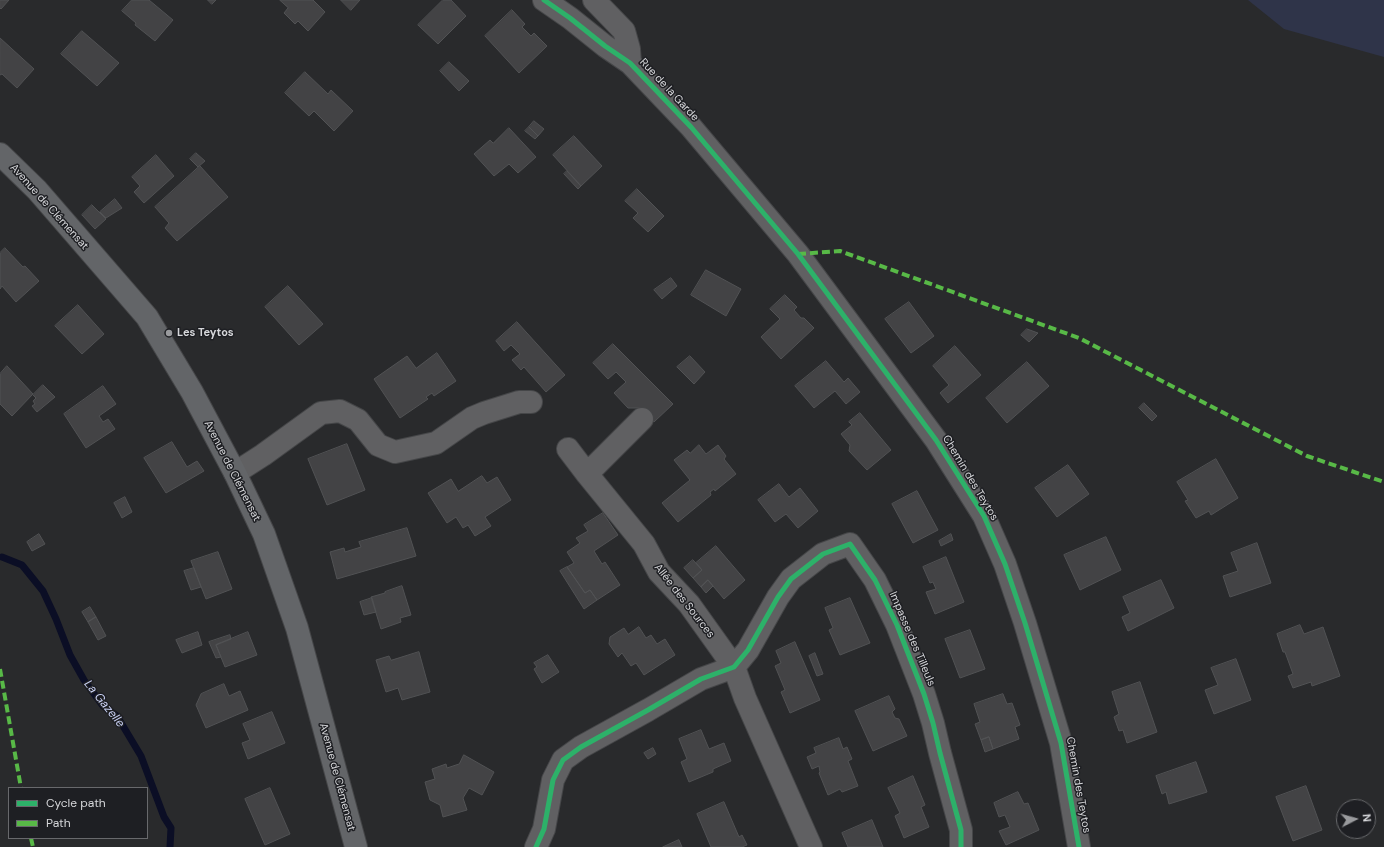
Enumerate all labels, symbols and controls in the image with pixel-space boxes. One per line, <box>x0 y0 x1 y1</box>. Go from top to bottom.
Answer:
street label: Rue de la Garde <box>637 56 701 124</box>
street label: Avenue de Clémensat <box>7 161 91 253</box>
place label: Les Teytos <box>177 326 234 340</box>
marker: Les Teytos <box>164 328 174 338</box>
street label: Avenue de Clémensat <box>201 419 263 523</box>
street label: Chemin des Teytos <box>939 433 1001 523</box>
street label: Allée des Sources <box>651 561 717 641</box>
street label: Impasse des Tilleuls <box>886 590 938 688</box>
water label: La Gazelle <box>81 677 127 731</box>
street label: Avenue de Clémensat <box>316 722 358 832</box>
street label: Chemin des Teytos <box>1063 736 1093 834</box>
legend <box>8 787 148 839</box>
text: Cycle path <box>46 795 106 811</box>
north arrow <box>1336 799 1376 839</box>
text: N <box>1360 813 1374 823</box>
text: Path <box>46 815 71 831</box>

